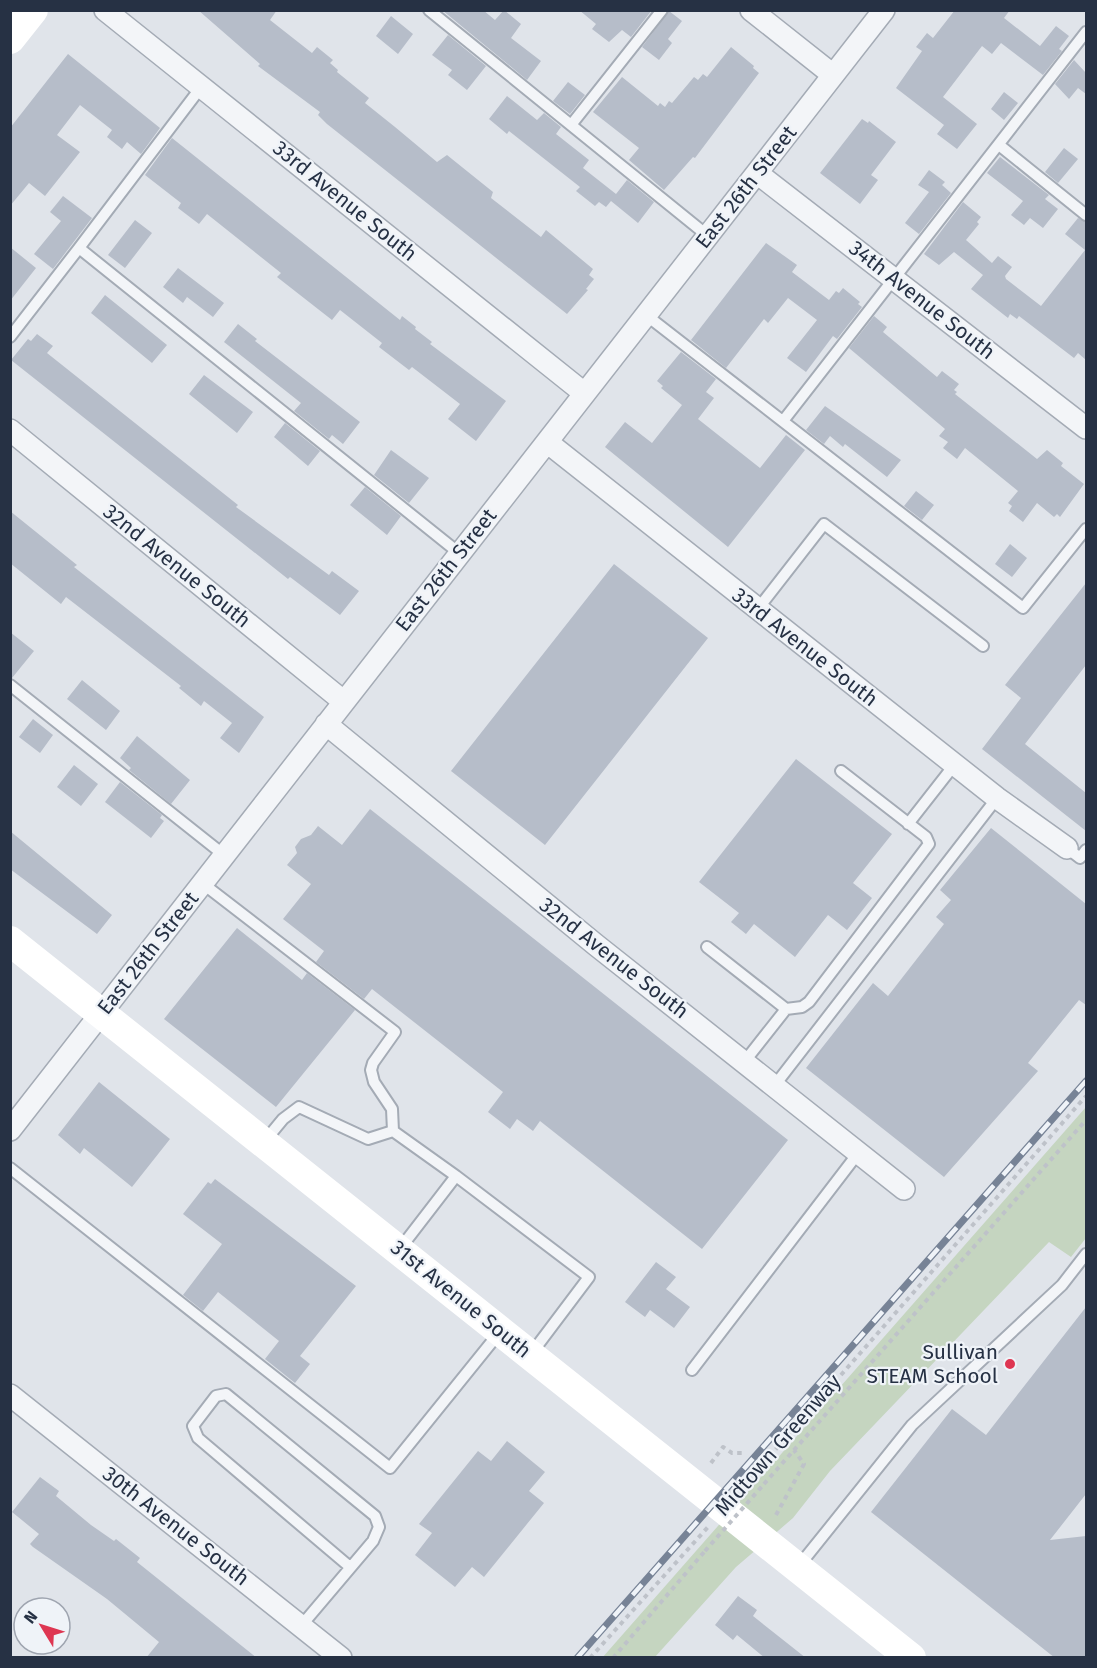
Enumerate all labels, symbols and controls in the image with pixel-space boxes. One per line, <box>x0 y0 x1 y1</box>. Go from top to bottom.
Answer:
street label: East 26th Street <box>690 120 802 254</box>
street label: 33rd Avenue South <box>268 135 422 267</box>
street label: 34th Avenue South <box>844 235 1000 365</box>
street label: 32nd Avenue South <box>98 499 256 633</box>
street label: East 26th Street <box>390 503 502 637</box>
street label: 33rd Avenue South <box>727 582 883 712</box>
street label: East 26th Street <box>92 886 204 1020</box>
street label: 32nd Avenue South <box>534 892 694 1024</box>
street label: 31st Avenue South <box>386 1234 536 1364</box>
place label: Sullivan STEAM School <box>867 1339 998 1389</box>
marker: Sullivan STEAM School <box>1003 1357 1017 1371</box>
street label: Midtown Greenway <box>709 1368 847 1521</box>
street label: 30th Avenue South <box>98 1461 254 1591</box>
north arrow <box>12 1596 72 1656</box>
text: N <box>20 1607 41 1627</box>

